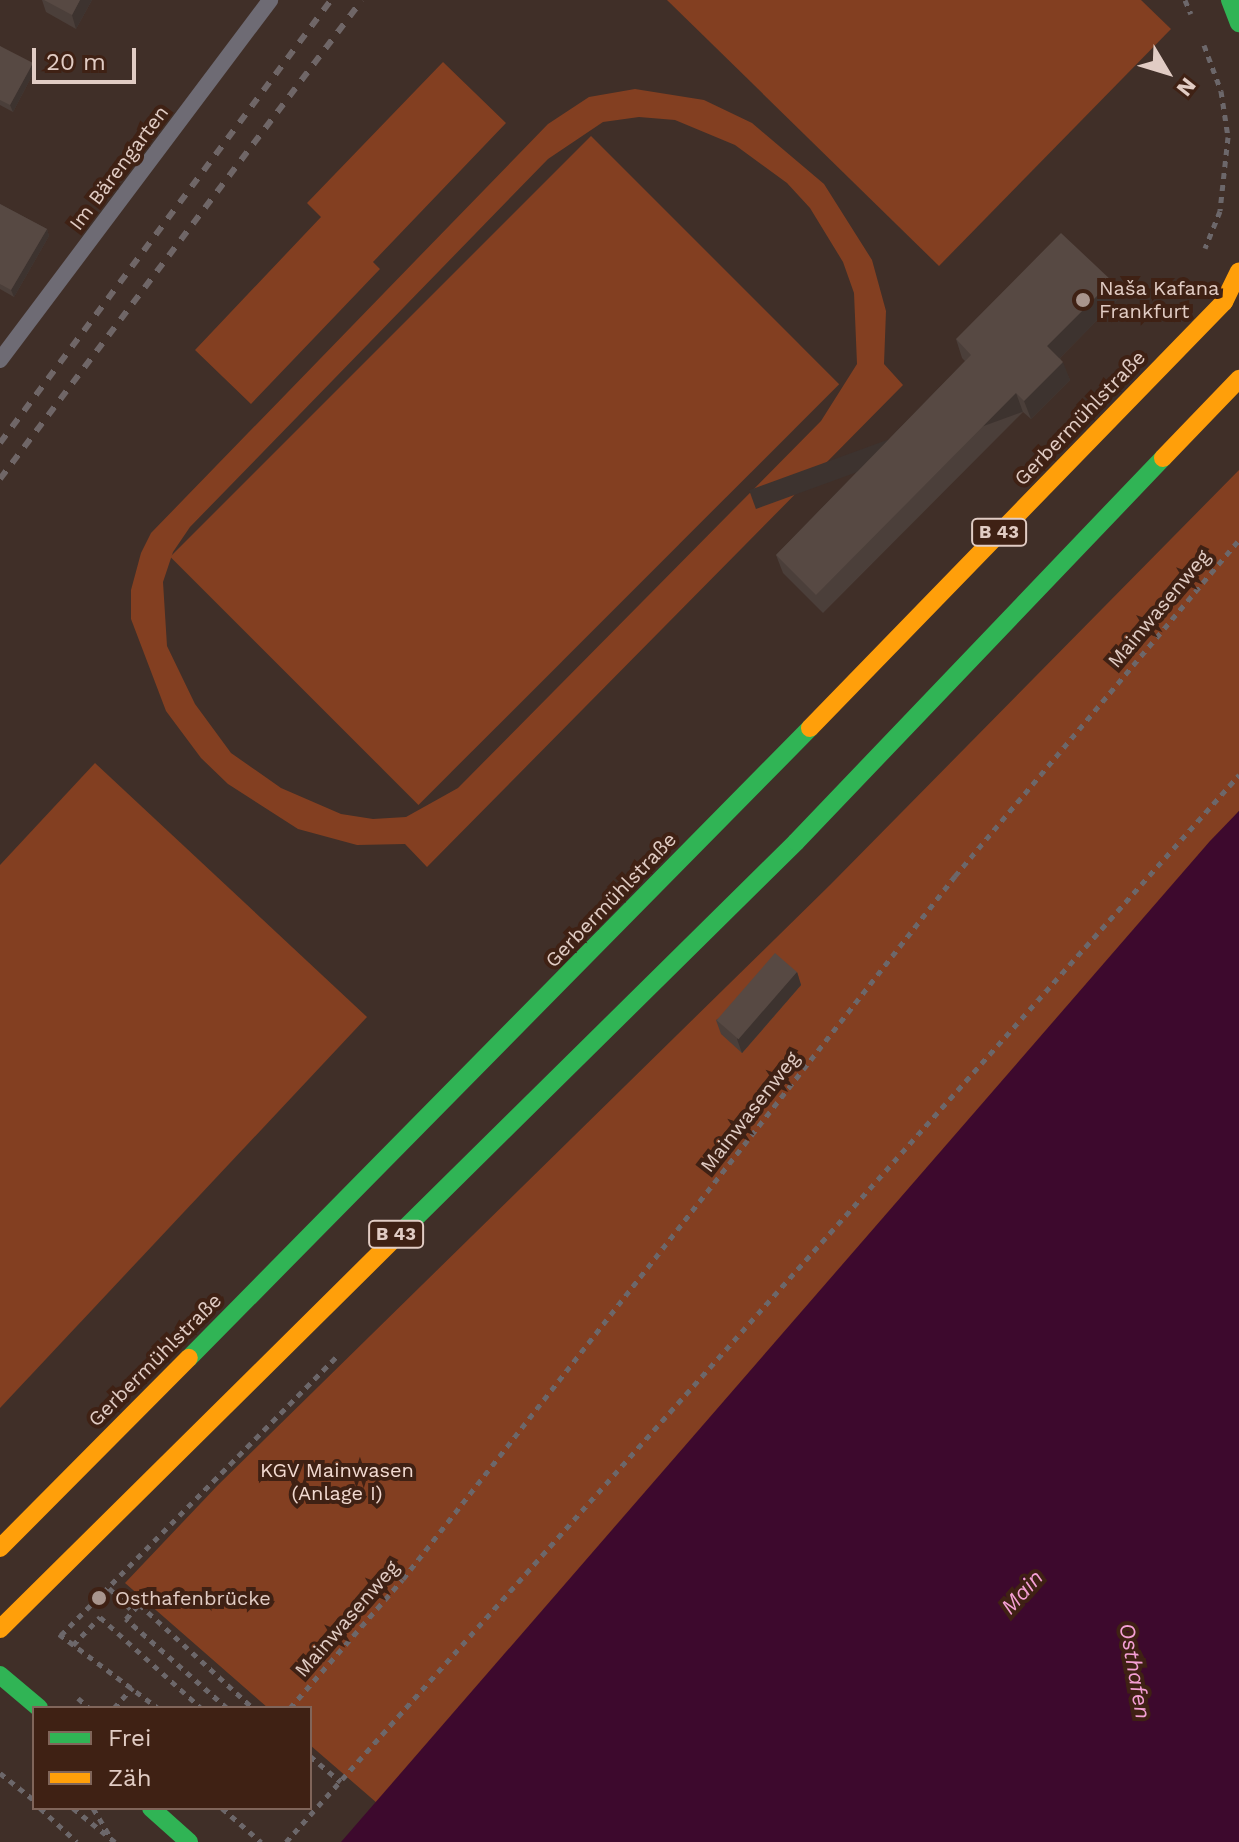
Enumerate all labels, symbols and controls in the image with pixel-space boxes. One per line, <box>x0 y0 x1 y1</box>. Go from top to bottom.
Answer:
scale bar <box>36 32 140 82</box>
north arrow <box>1127 32 1207 112</box>
text: 20 m <box>46 48 106 76</box>
text: N <box>1171 73 1201 101</box>
street label: Im Bärengarten <box>64 101 174 235</box>
place label: Naša Kafana Frankfurt <box>1099 276 1220 323</box>
marker: Naša Kafana Frankfurt <box>1074 291 1092 309</box>
street label: Gerbermühlstraße <box>1009 346 1151 490</box>
road number: B 43 <box>971 518 1027 546</box>
street label: Mainwasenweg <box>1103 545 1215 673</box>
street label: Gerbermühlstraße <box>540 828 682 972</box>
street label: Mainwasenweg <box>695 1047 805 1177</box>
road number: B 43 <box>368 1220 424 1248</box>
street label: Gerbermühlstraße <box>83 1288 227 1432</box>
park label: KGV Mainwasen (Anlage I) <box>260 1459 414 1506</box>
street label: Mainwasenweg <box>290 1556 404 1682</box>
water label: Main <box>995 1564 1049 1620</box>
place label: Osthafenbrücke <box>115 1586 271 1610</box>
marker: Osthafenbrücke <box>90 1589 108 1607</box>
water label: Osthafen <box>1114 1621 1156 1721</box>
legend <box>32 1706 312 1810</box>
text: Frei <box>108 1724 151 1752</box>
text: Zäh <box>108 1764 152 1792</box>

